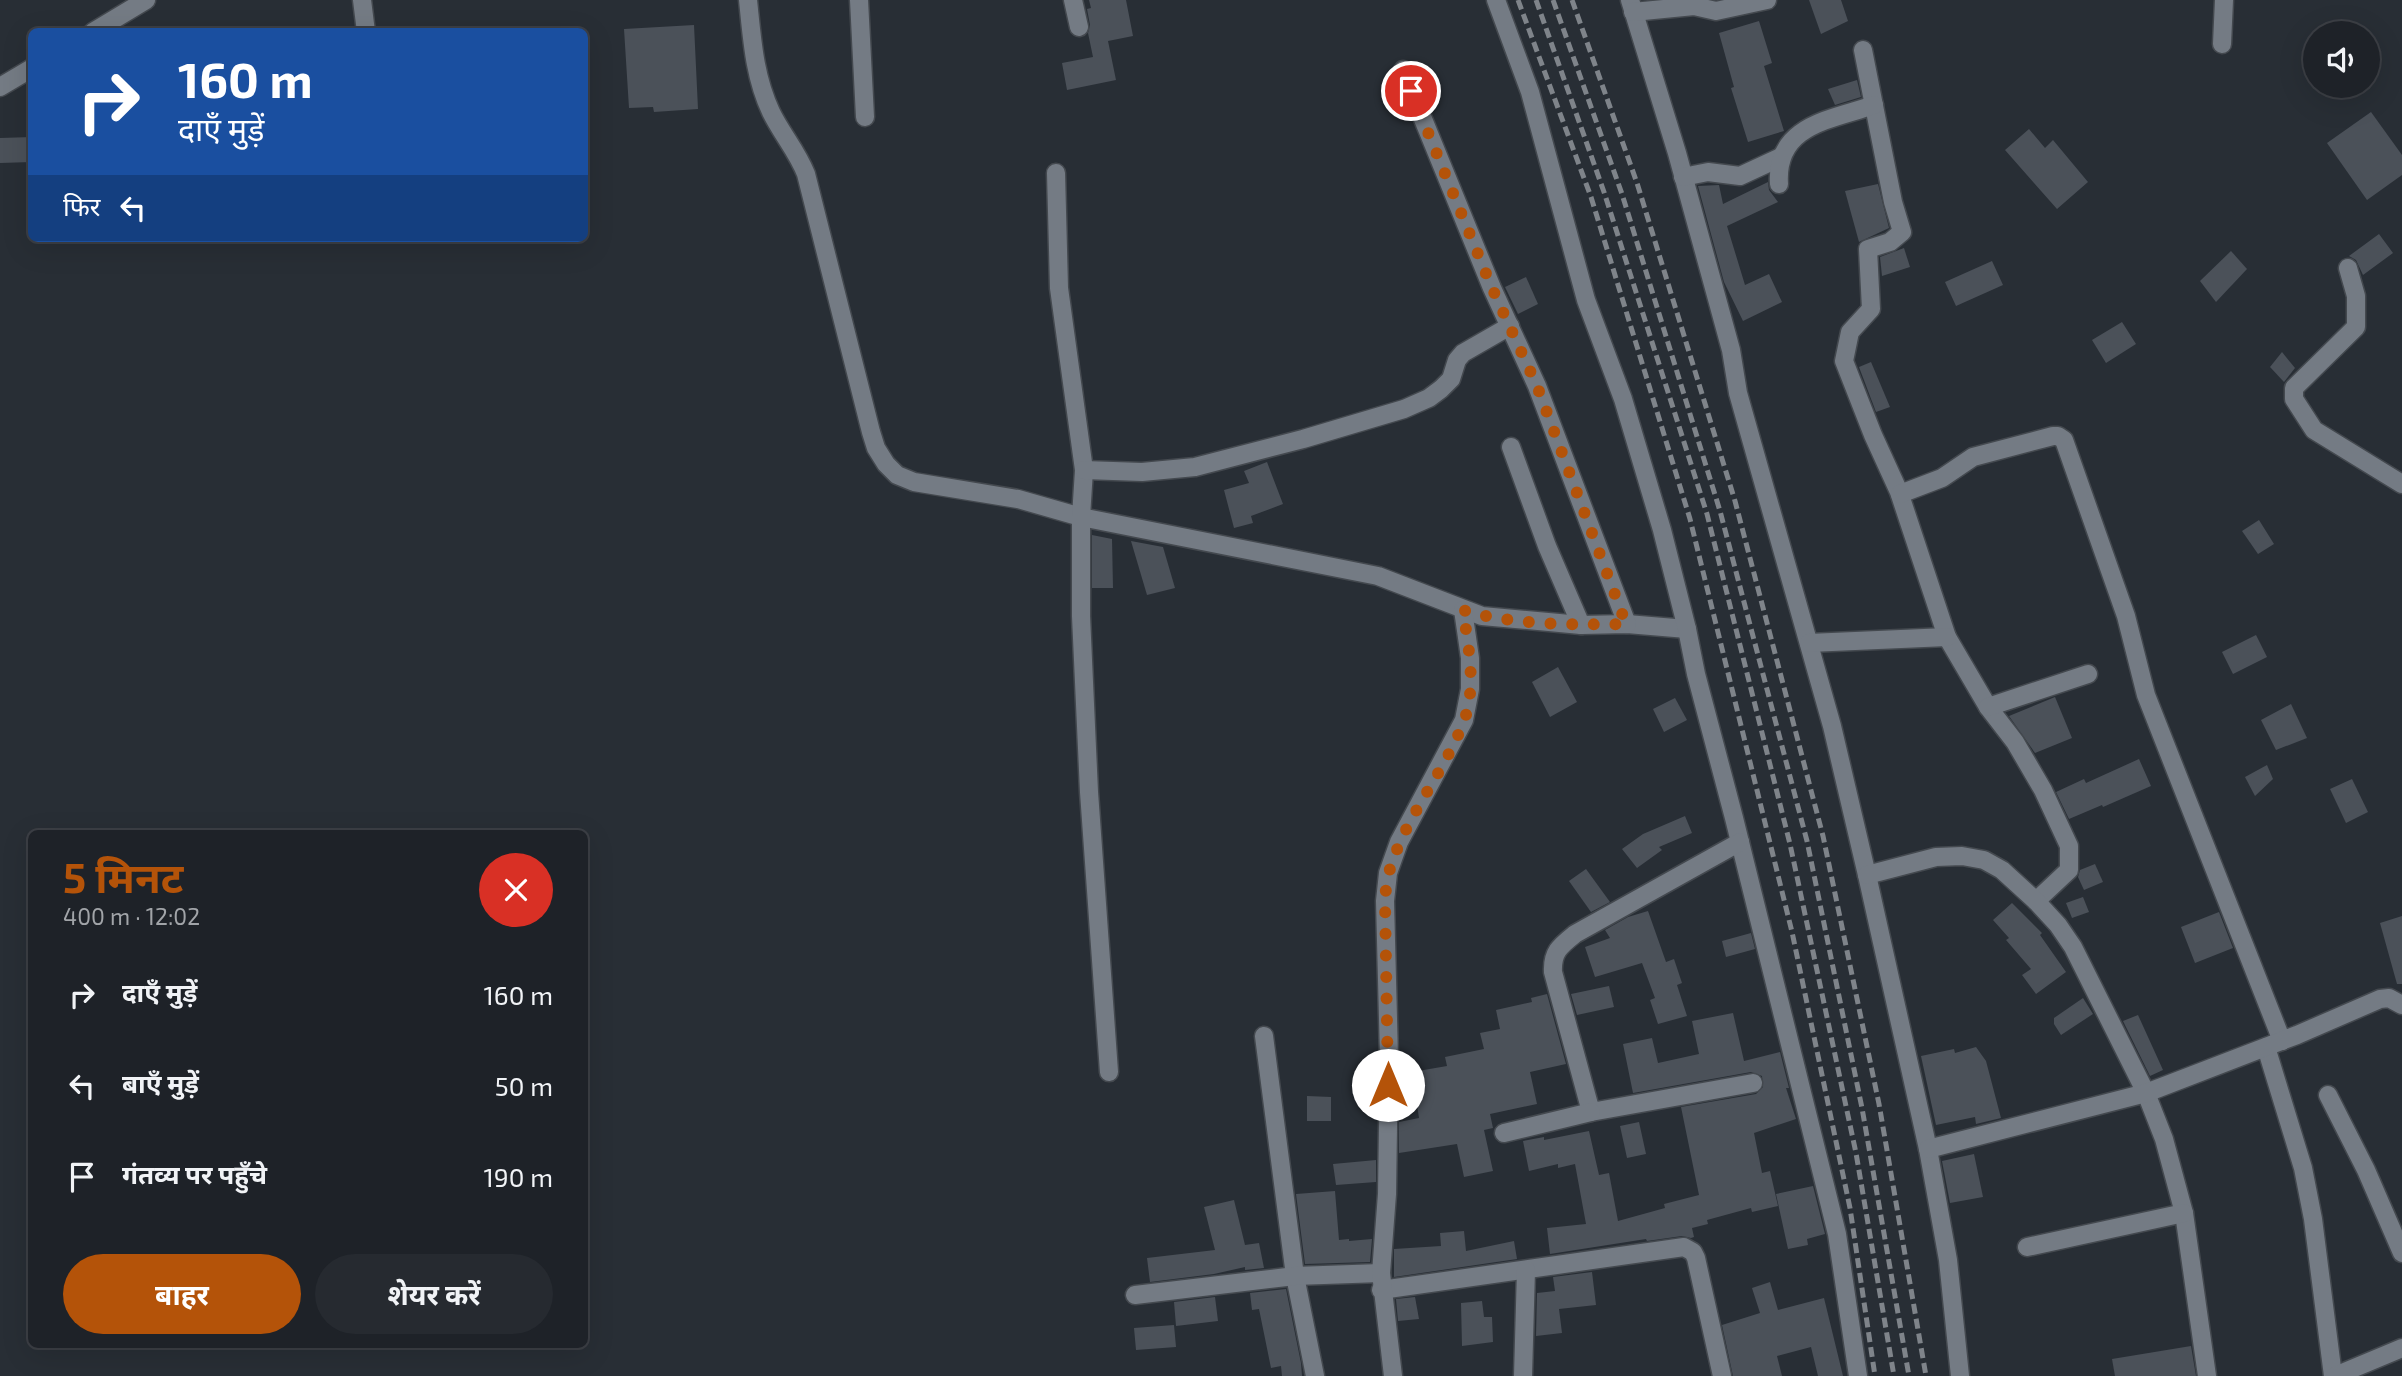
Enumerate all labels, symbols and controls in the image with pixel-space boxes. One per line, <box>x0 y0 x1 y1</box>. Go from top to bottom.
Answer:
map controls <box>2303 21 2380 98</box>
button: sound <box>2303 21 2380 98</box>
text: 160 m <box>178 49 313 108</box>
icon: right <box>63 56 154 147</box>
pin <box>1381 61 1441 121</box>
icon: arrive <box>1392 72 1430 110</box>
text: दाएँ मुड़ें <box>178 109 264 147</box>
icon: left <box>114 189 152 227</box>
text: फिर <box>63 190 100 221</box>
text: 5 मिनट <box>63 851 183 901</box>
button: close <box>479 853 553 927</box>
text: 400 m · 12:02 <box>63 902 200 930</box>
icon: right <box>63 976 101 1014</box>
text: दाएँ मुड़ें <box>122 976 197 1007</box>
text: 160 m <box>484 979 553 1010</box>
position arrow <box>1351 1048 1425 1122</box>
icon: left <box>63 1067 101 1105</box>
text: बाएँ मुड़ें <box>122 1067 199 1098</box>
text: 50 m <box>495 1070 553 1101</box>
icon: arrive <box>63 1158 101 1196</box>
text: गंतव्य पर पहुँचे <box>122 1158 267 1189</box>
text: 190 m <box>484 1161 553 1192</box>
button: बाहर <box>63 1254 301 1334</box>
button: शेयर करें <box>315 1254 553 1334</box>

